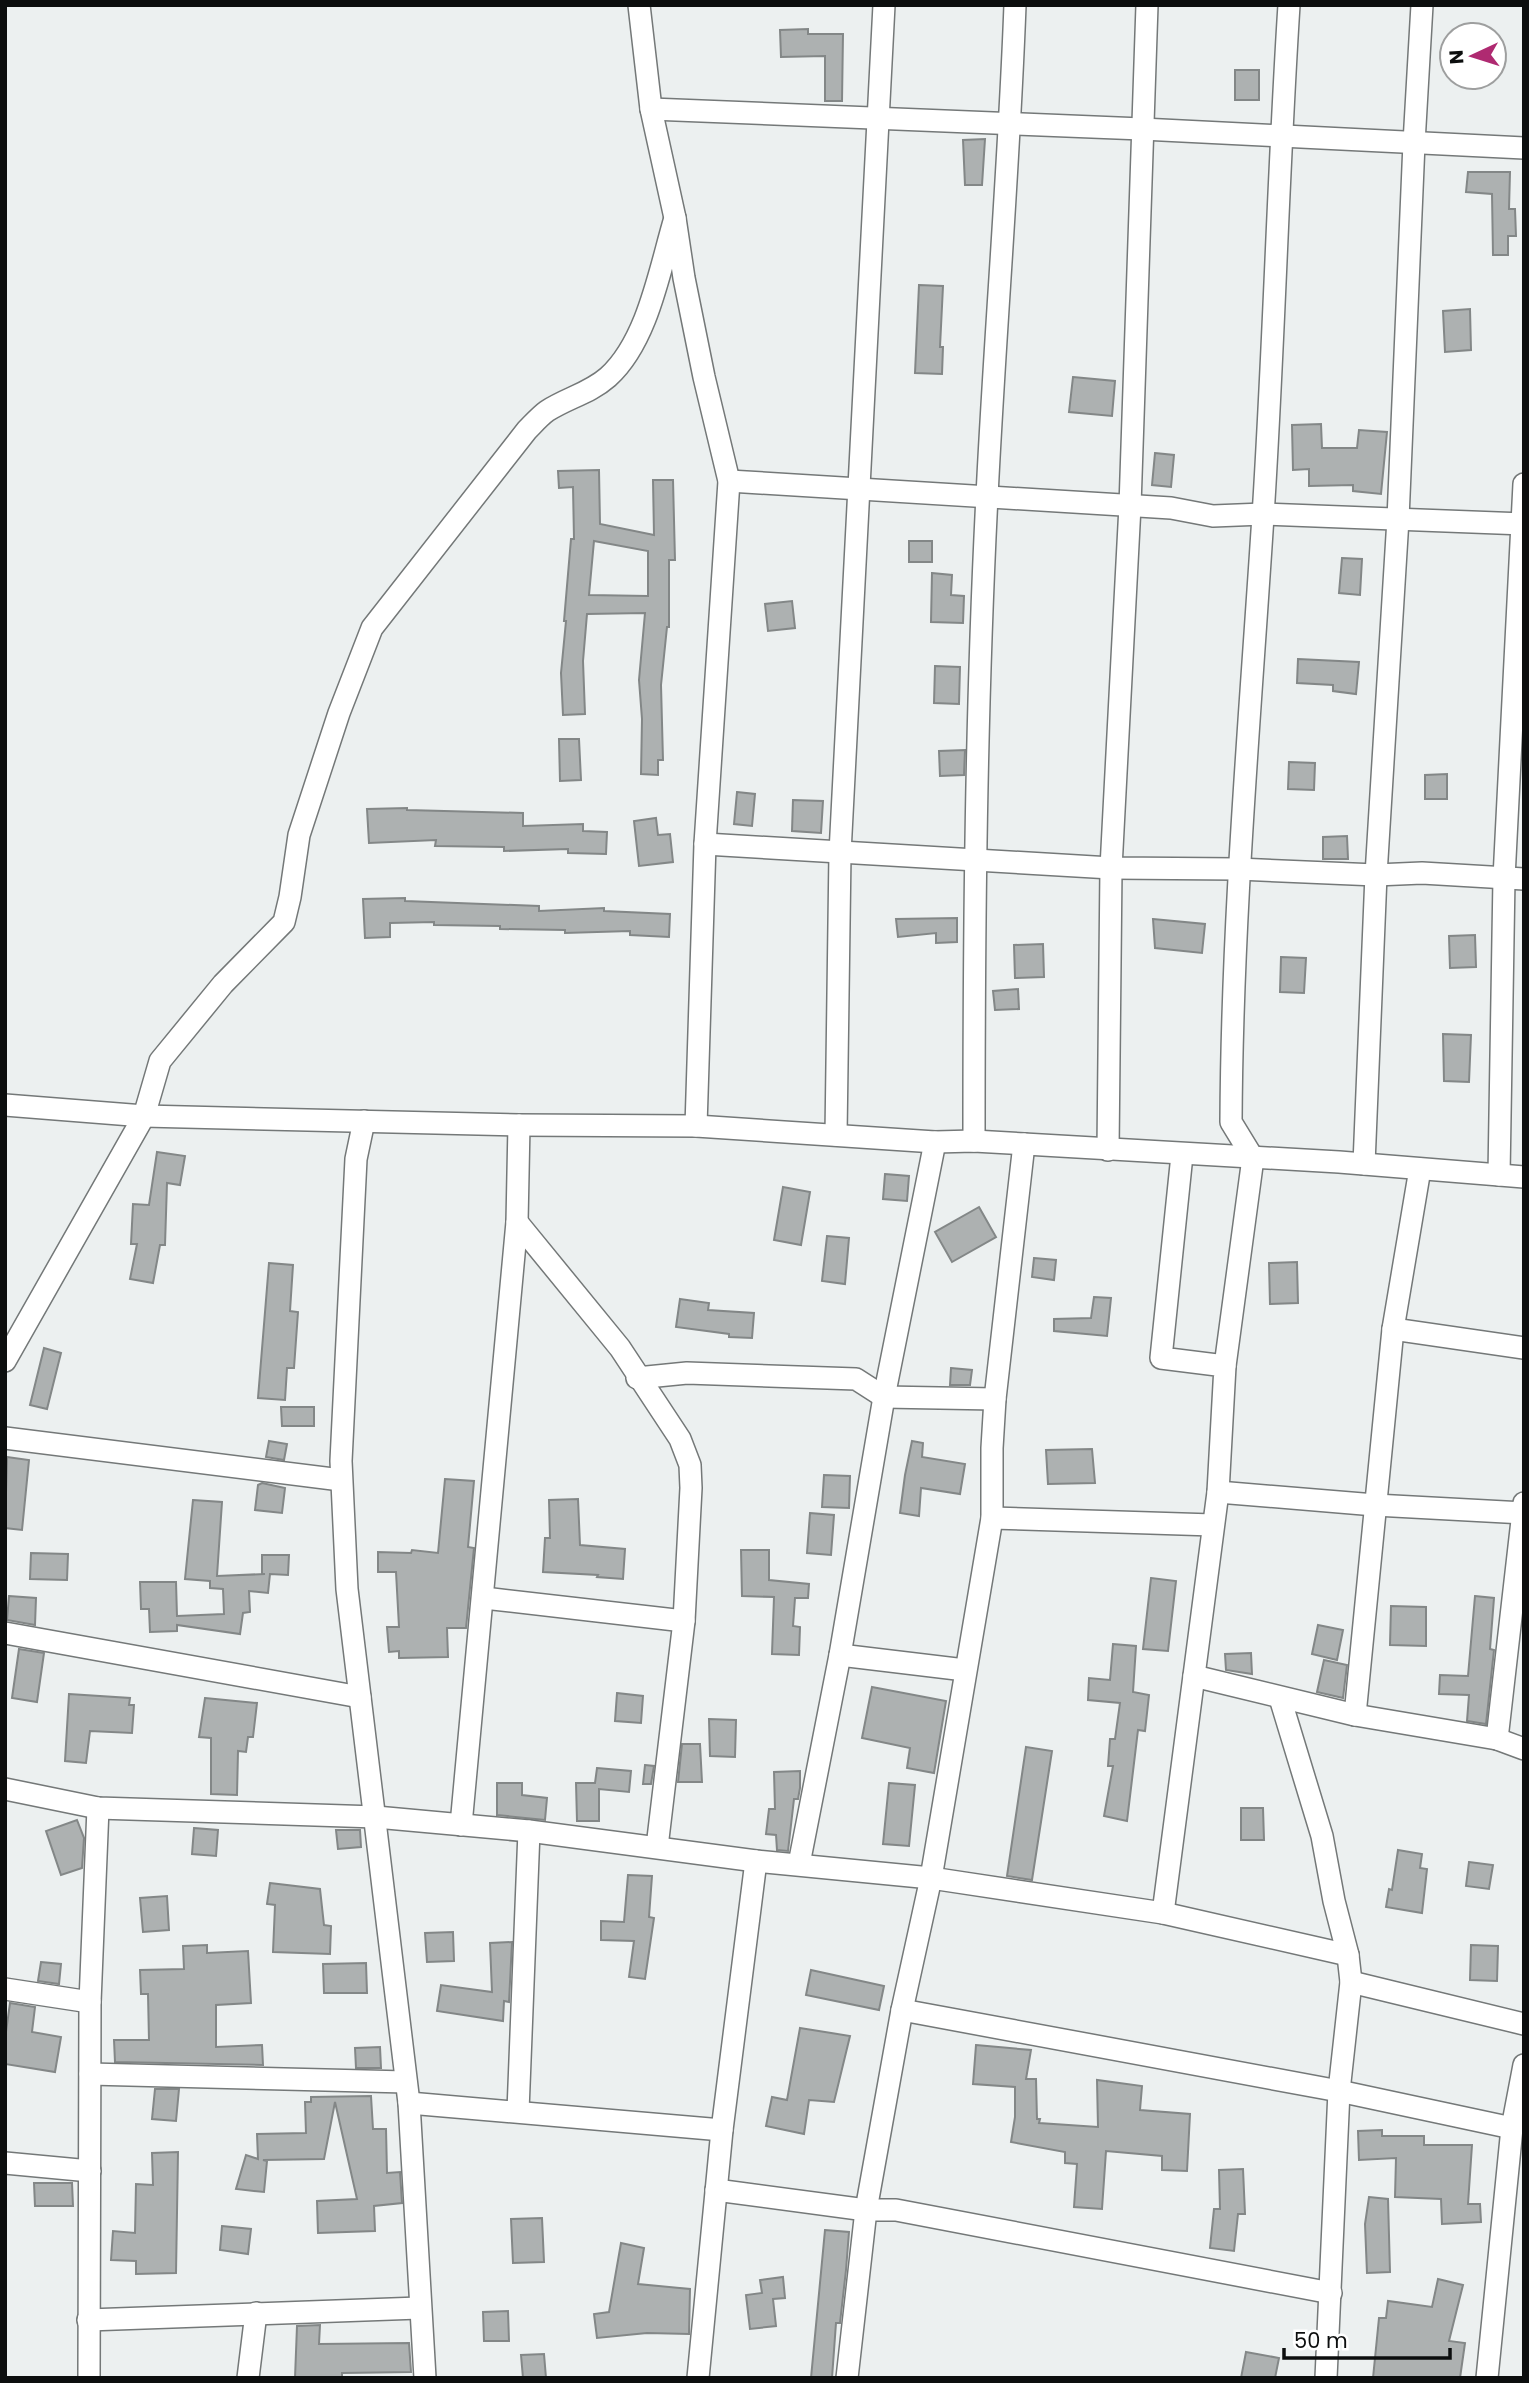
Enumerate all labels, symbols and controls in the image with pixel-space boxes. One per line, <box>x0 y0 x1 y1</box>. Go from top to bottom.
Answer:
north arrow <box>1438 21 1508 91</box>
text: N <box>1443 49 1471 65</box>
scale bar <box>1284 2316 1450 2360</box>
text: 50 m <box>1294 2326 1348 2355</box>

